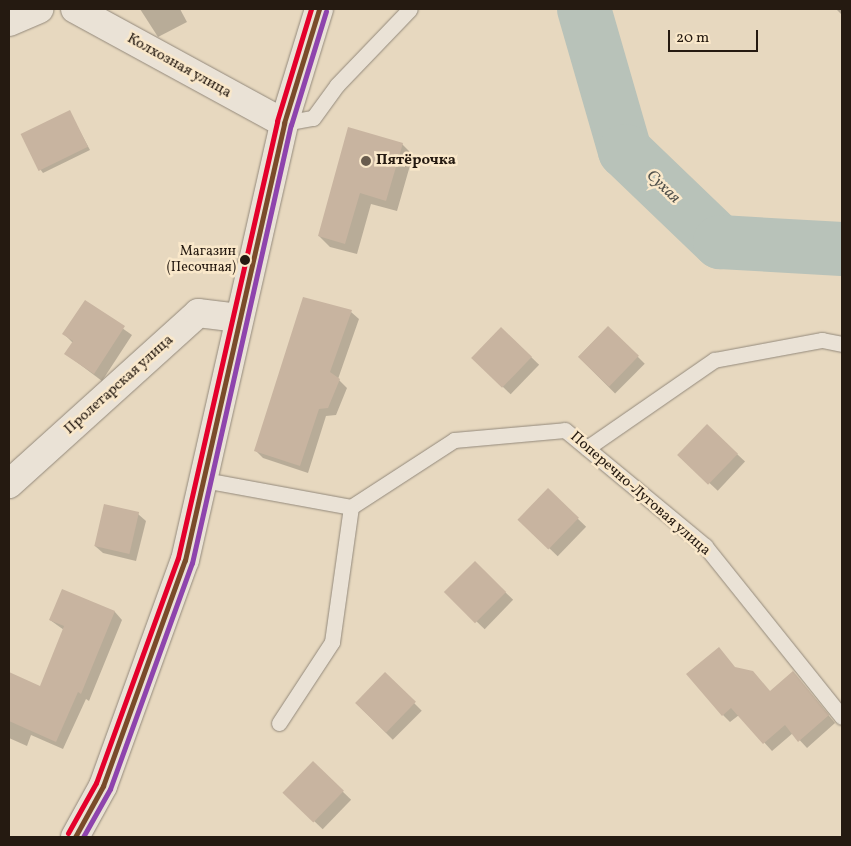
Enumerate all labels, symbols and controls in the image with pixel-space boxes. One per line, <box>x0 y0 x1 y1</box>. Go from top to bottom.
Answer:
scale bar <box>671 20 761 52</box>
text: 20 m <box>676 28 709 49</box>
street label: Колхозная улица <box>124 30 234 102</box>
place label: Пятёрочка <box>376 152 456 170</box>
marker: Пятёрочка <box>360 155 372 167</box>
water label: Сухая <box>642 166 684 208</box>
place label: Магазин (Песочная) <box>167 244 236 276</box>
marker: Магазин (Песочная) <box>240 255 250 265</box>
street label: Пролетарская улица <box>61 331 177 439</box>
street label: Поперечно-Луговая улица <box>566 428 714 560</box>

